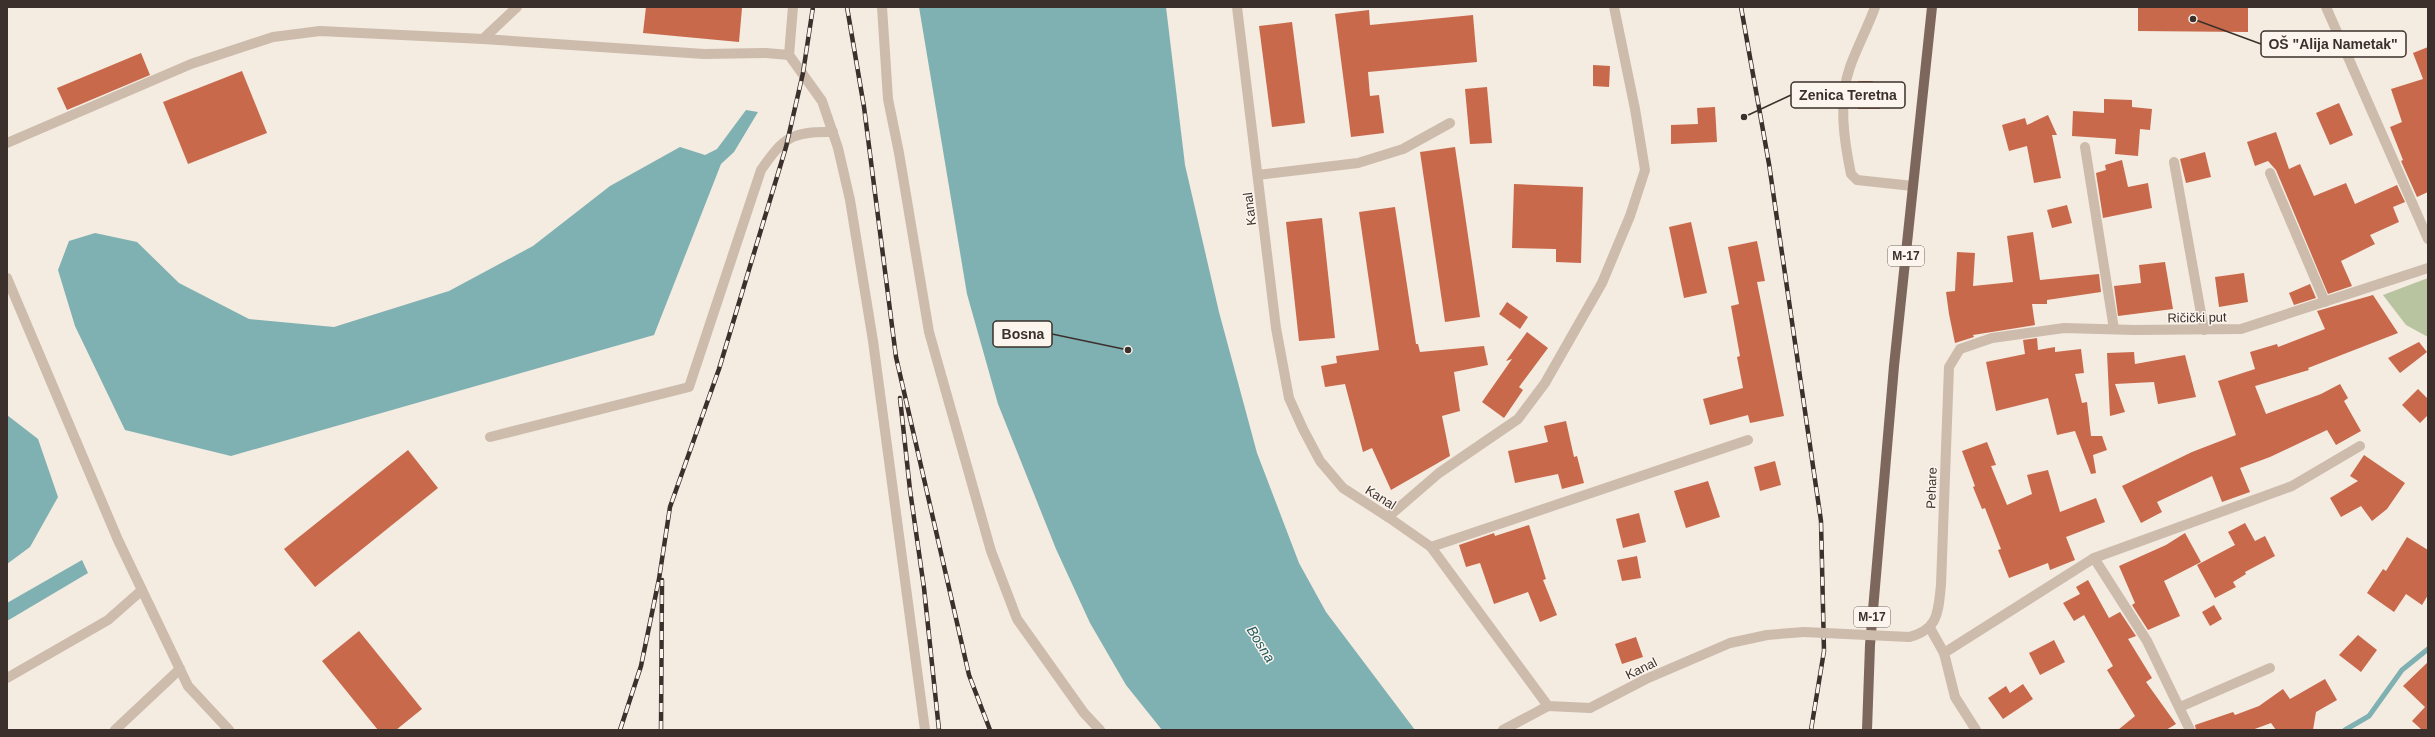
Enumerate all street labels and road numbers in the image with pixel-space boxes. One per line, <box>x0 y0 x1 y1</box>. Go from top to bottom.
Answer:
street label: Kanal <box>1240 191 1259 226</box>
road number: M-17 <box>1888 246 1924 266</box>
street label: Ričički put <box>2167 309 2227 326</box>
street label: Pehare <box>1923 467 1940 509</box>
street label: Kanal <box>1363 482 1399 513</box>
road number: M-17 <box>1854 607 1890 627</box>
street label: Kanal <box>1623 654 1660 682</box>

